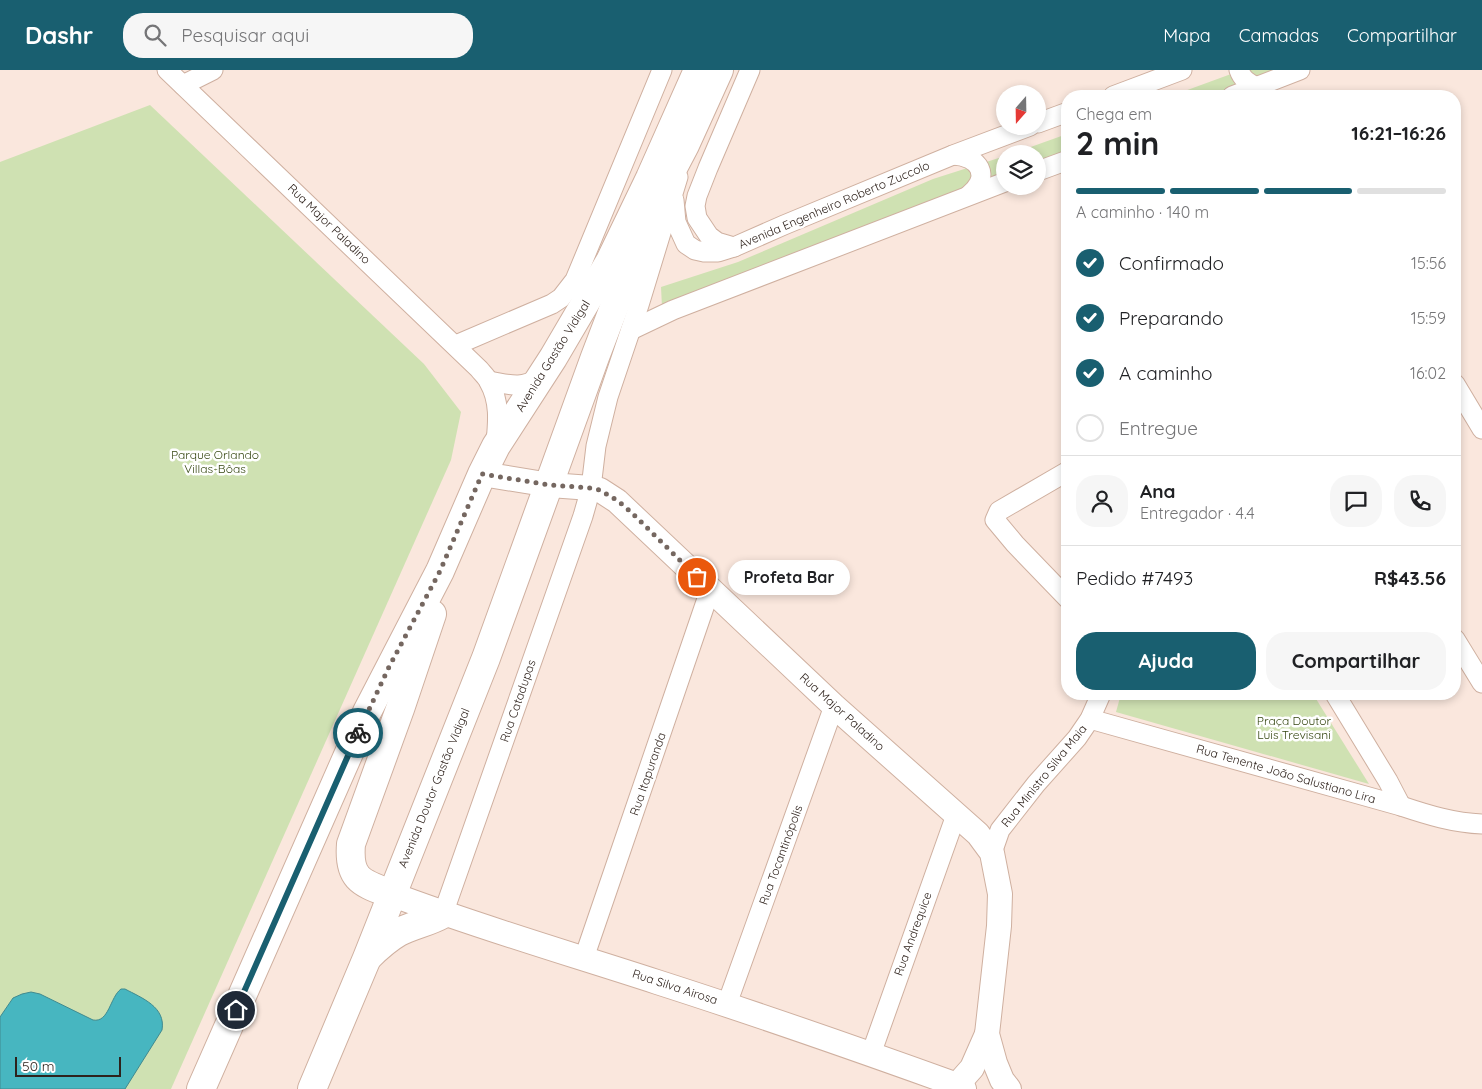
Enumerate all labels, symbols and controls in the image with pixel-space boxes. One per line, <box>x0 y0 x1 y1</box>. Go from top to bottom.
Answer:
search box <box>123 13 473 58</box>
text: Dashr <box>25 20 93 50</box>
icon: search <box>141 21 169 49</box>
text: Pesquisar aqui <box>181 23 309 47</box>
text: Mapa <box>1163 24 1211 47</box>
text: Camadas <box>1239 24 1319 47</box>
text: Compartilhar <box>1347 24 1457 47</box>
north arrow <box>996 85 1046 135</box>
map controls <box>996 85 1046 195</box>
text: Chega em <box>1076 104 1152 124</box>
text: 16:21–16:26 <box>1351 121 1446 145</box>
text: 2 min <box>1076 123 1159 163</box>
button: layers <box>996 145 1046 195</box>
street label: Avenida Engenheiro Roberto Zuccolo <box>736 157 932 252</box>
street label: Rua Major Paladino <box>285 180 374 267</box>
text: A caminho · 140 m <box>1076 202 1209 222</box>
icon: check <box>1076 249 1104 277</box>
text: Confirmado <box>1119 251 1224 275</box>
text: 15:56 <box>1411 253 1446 273</box>
street label: Avenida Gastão Vidigal <box>512 297 593 414</box>
icon: check <box>1076 304 1104 332</box>
text: Preparando <box>1119 306 1224 330</box>
text: 15:59 <box>1411 308 1446 328</box>
icon: check <box>1076 359 1104 387</box>
text: A caminho <box>1119 361 1212 385</box>
text: 16:02 <box>1410 363 1446 383</box>
text: Entregue <box>1119 416 1198 440</box>
park label: Parque Orlando Villas-Bôas <box>171 447 259 476</box>
button: person <box>1076 475 1128 527</box>
button: chat <box>1330 475 1382 527</box>
button: phone <box>1394 475 1446 527</box>
text: Ana <box>1140 479 1175 503</box>
text: Entregador · 4.4 <box>1140 503 1255 523</box>
pin <box>676 556 718 598</box>
callout: Profeta Bar <box>727 560 850 594</box>
icon: bag <box>683 563 711 591</box>
text: Pedido #7493 <box>1076 566 1193 590</box>
text: R$43.56 <box>1374 566 1446 590</box>
text: Profeta Bar <box>744 567 834 587</box>
button: Ajuda <box>1076 632 1256 690</box>
button: Compartilhar <box>1266 632 1446 690</box>
street label: Rua Catadupas <box>496 657 539 744</box>
street label: Rua Major Paladino <box>797 669 888 754</box>
street label: Avenida Doutor Gastão Vidigal <box>395 706 473 870</box>
courier <box>333 708 383 758</box>
park label: Praça Doutor Luis Trevisani <box>1257 713 1332 742</box>
icon: bike <box>344 719 372 747</box>
street label: Rua Ministro Silva Maia <box>998 721 1090 830</box>
street label: Rua Itapuranda <box>626 730 669 817</box>
street label: Rua Tenente João Salustiano Lira <box>1195 741 1377 806</box>
street label: Rua Tocantinópolis <box>756 803 806 907</box>
street label: Rua Andrequice <box>890 890 935 978</box>
street label: Rua Silva Airosa <box>631 966 720 1007</box>
pin <box>215 989 257 1031</box>
icon: home <box>222 996 250 1024</box>
scale bar <box>15 1054 121 1077</box>
text: 50 m <box>22 1057 55 1075</box>

